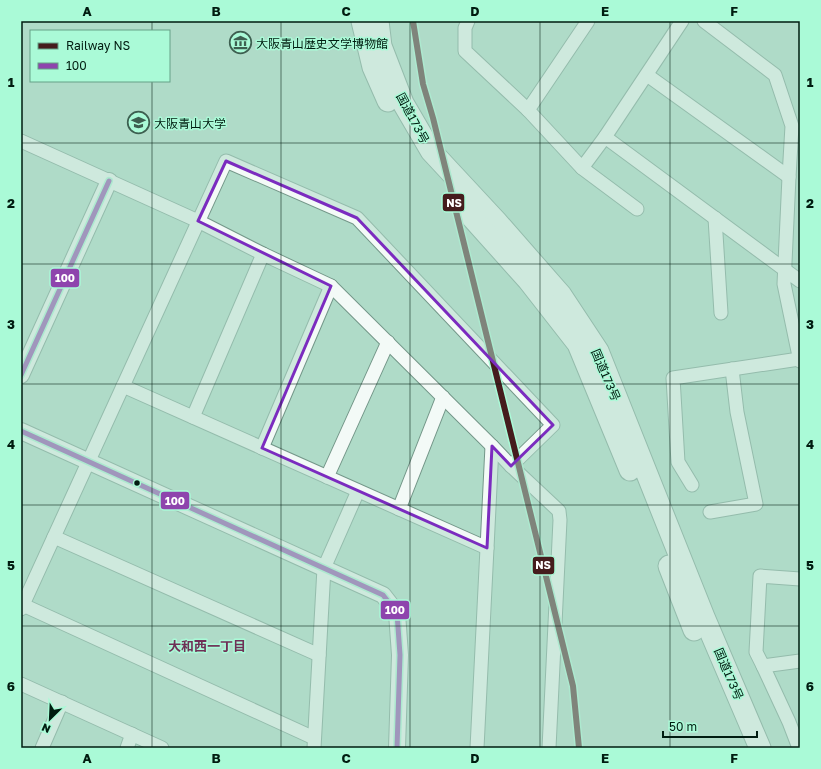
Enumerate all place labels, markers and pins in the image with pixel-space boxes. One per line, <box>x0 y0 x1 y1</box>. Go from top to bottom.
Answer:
museum icon: 大阪青山歴史文学博物館 <box>228 30 254 56</box>
place label: 大阪青山歴史文学博物館 <box>256 36 388 51</box>
school or university icon: 大阪青山大学 <box>125 110 151 136</box>
place label: 大阪青山大学 <box>154 116 226 131</box>
unlabelled marker <box>132 478 142 488</box>

